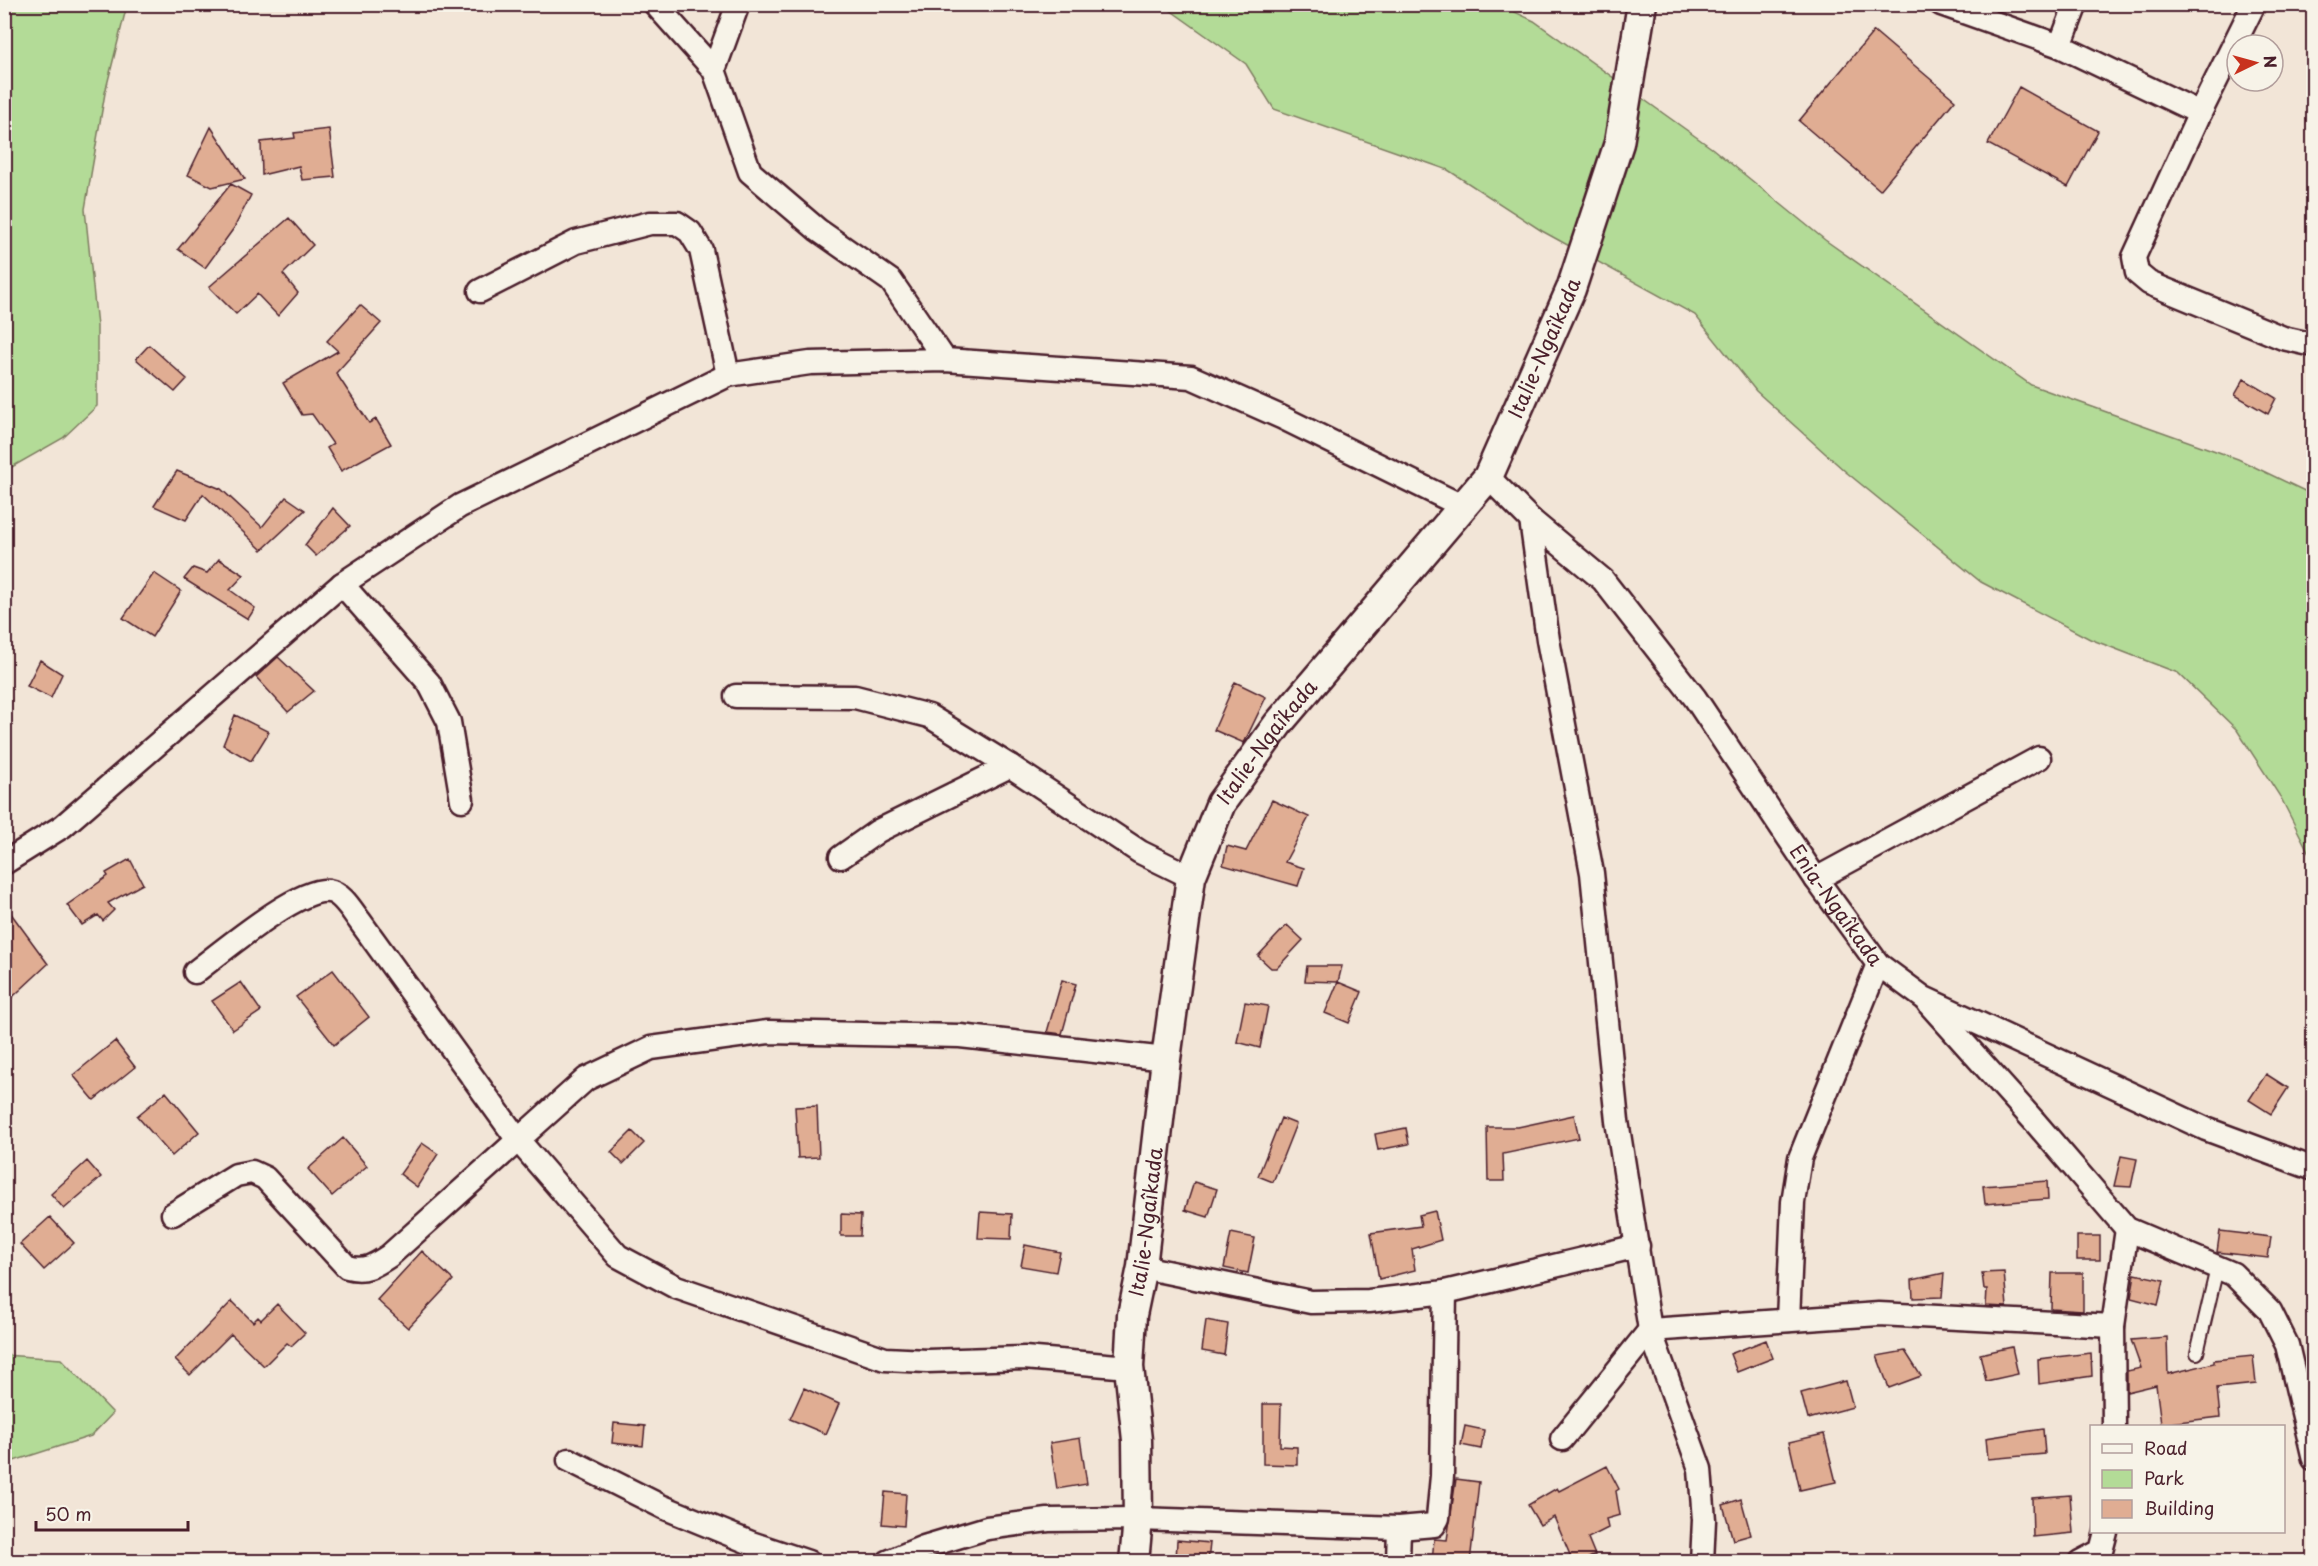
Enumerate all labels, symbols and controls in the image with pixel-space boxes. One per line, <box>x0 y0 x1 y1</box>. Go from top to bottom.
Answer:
north arrow <box>2225 33 2285 93</box>
text: N <box>2258 54 2283 69</box>
street label: Italie-Ngaîkada <box>1500 274 1588 423</box>
street label: Italie-Ngaîkada <box>1209 672 1324 810</box>
street label: Enia-Ngaîkada <box>1783 838 1891 972</box>
street label: Italie-Ngaîkada <box>1120 1145 1170 1299</box>
legend <box>2090 1425 2285 1533</box>
text: Road <box>2144 1434 2188 1461</box>
text: Park <box>2144 1464 2184 1491</box>
scale bar <box>36 1494 188 1532</box>
text: Building <box>2144 1494 2214 1521</box>
text: 50 m <box>45 1500 92 1527</box>

